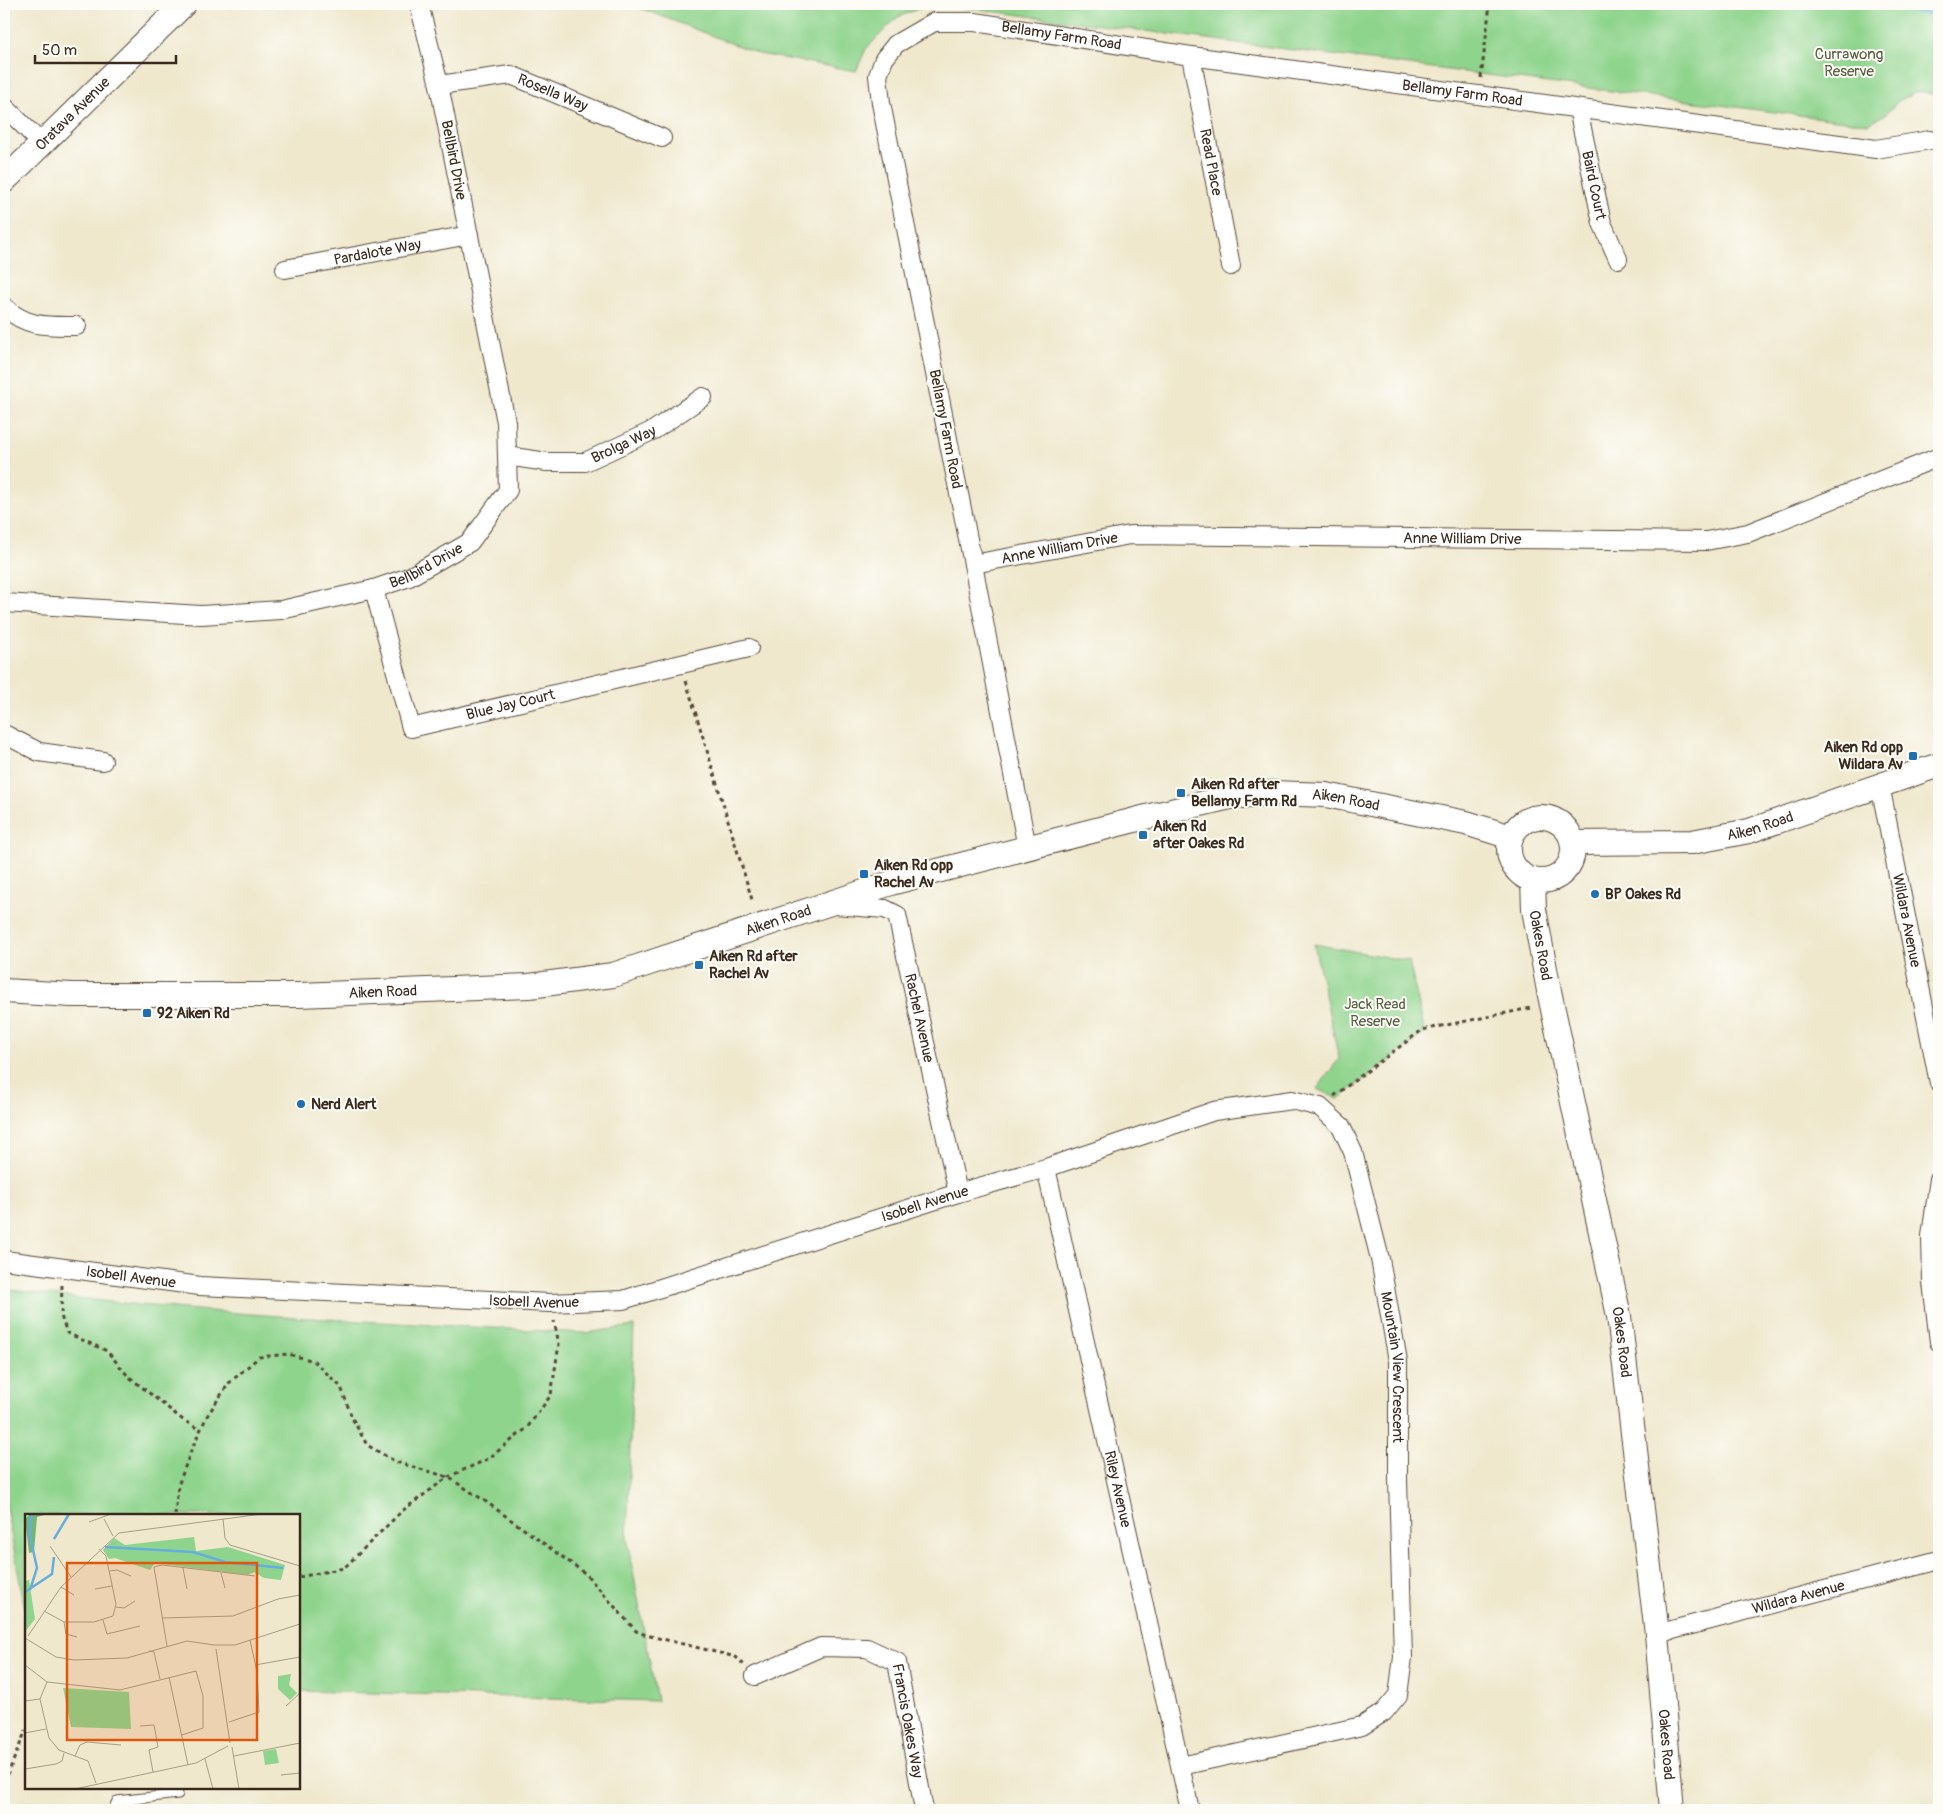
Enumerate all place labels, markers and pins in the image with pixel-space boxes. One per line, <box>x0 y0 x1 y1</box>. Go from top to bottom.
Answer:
place label: Aiken Rd opp Wildara Av <box>1824 738 1903 774</box>
marker: Aiken Rd opp Wildara Av <box>1907 750 1919 762</box>
place label: Aiken Rd after Bellamy Farm Rd <box>1191 775 1297 811</box>
marker: Aiken Rd after Bellamy Farm Rd <box>1175 787 1187 799</box>
place label: Aiken Rd after Oakes Rd <box>1153 817 1244 853</box>
marker: Aiken Rd after Oakes Rd <box>1137 829 1149 841</box>
place label: Aiken Rd opp Rachel Av <box>874 856 953 892</box>
marker: Aiken Rd opp Rachel Av <box>858 868 870 880</box>
place label: BP Oakes Rd <box>1605 885 1681 904</box>
marker: BP Oakes Rd <box>1589 888 1601 900</box>
place label: Aiken Rd after Rachel Av <box>709 947 798 983</box>
marker: Aiken Rd after Rachel Av <box>693 959 705 971</box>
place label: 92 Aiken Rd <box>157 1004 230 1023</box>
marker: 92 Aiken Rd <box>141 1007 153 1019</box>
place label: Nerd Alert <box>311 1095 377 1114</box>
marker: Nerd Alert <box>295 1098 307 1110</box>

